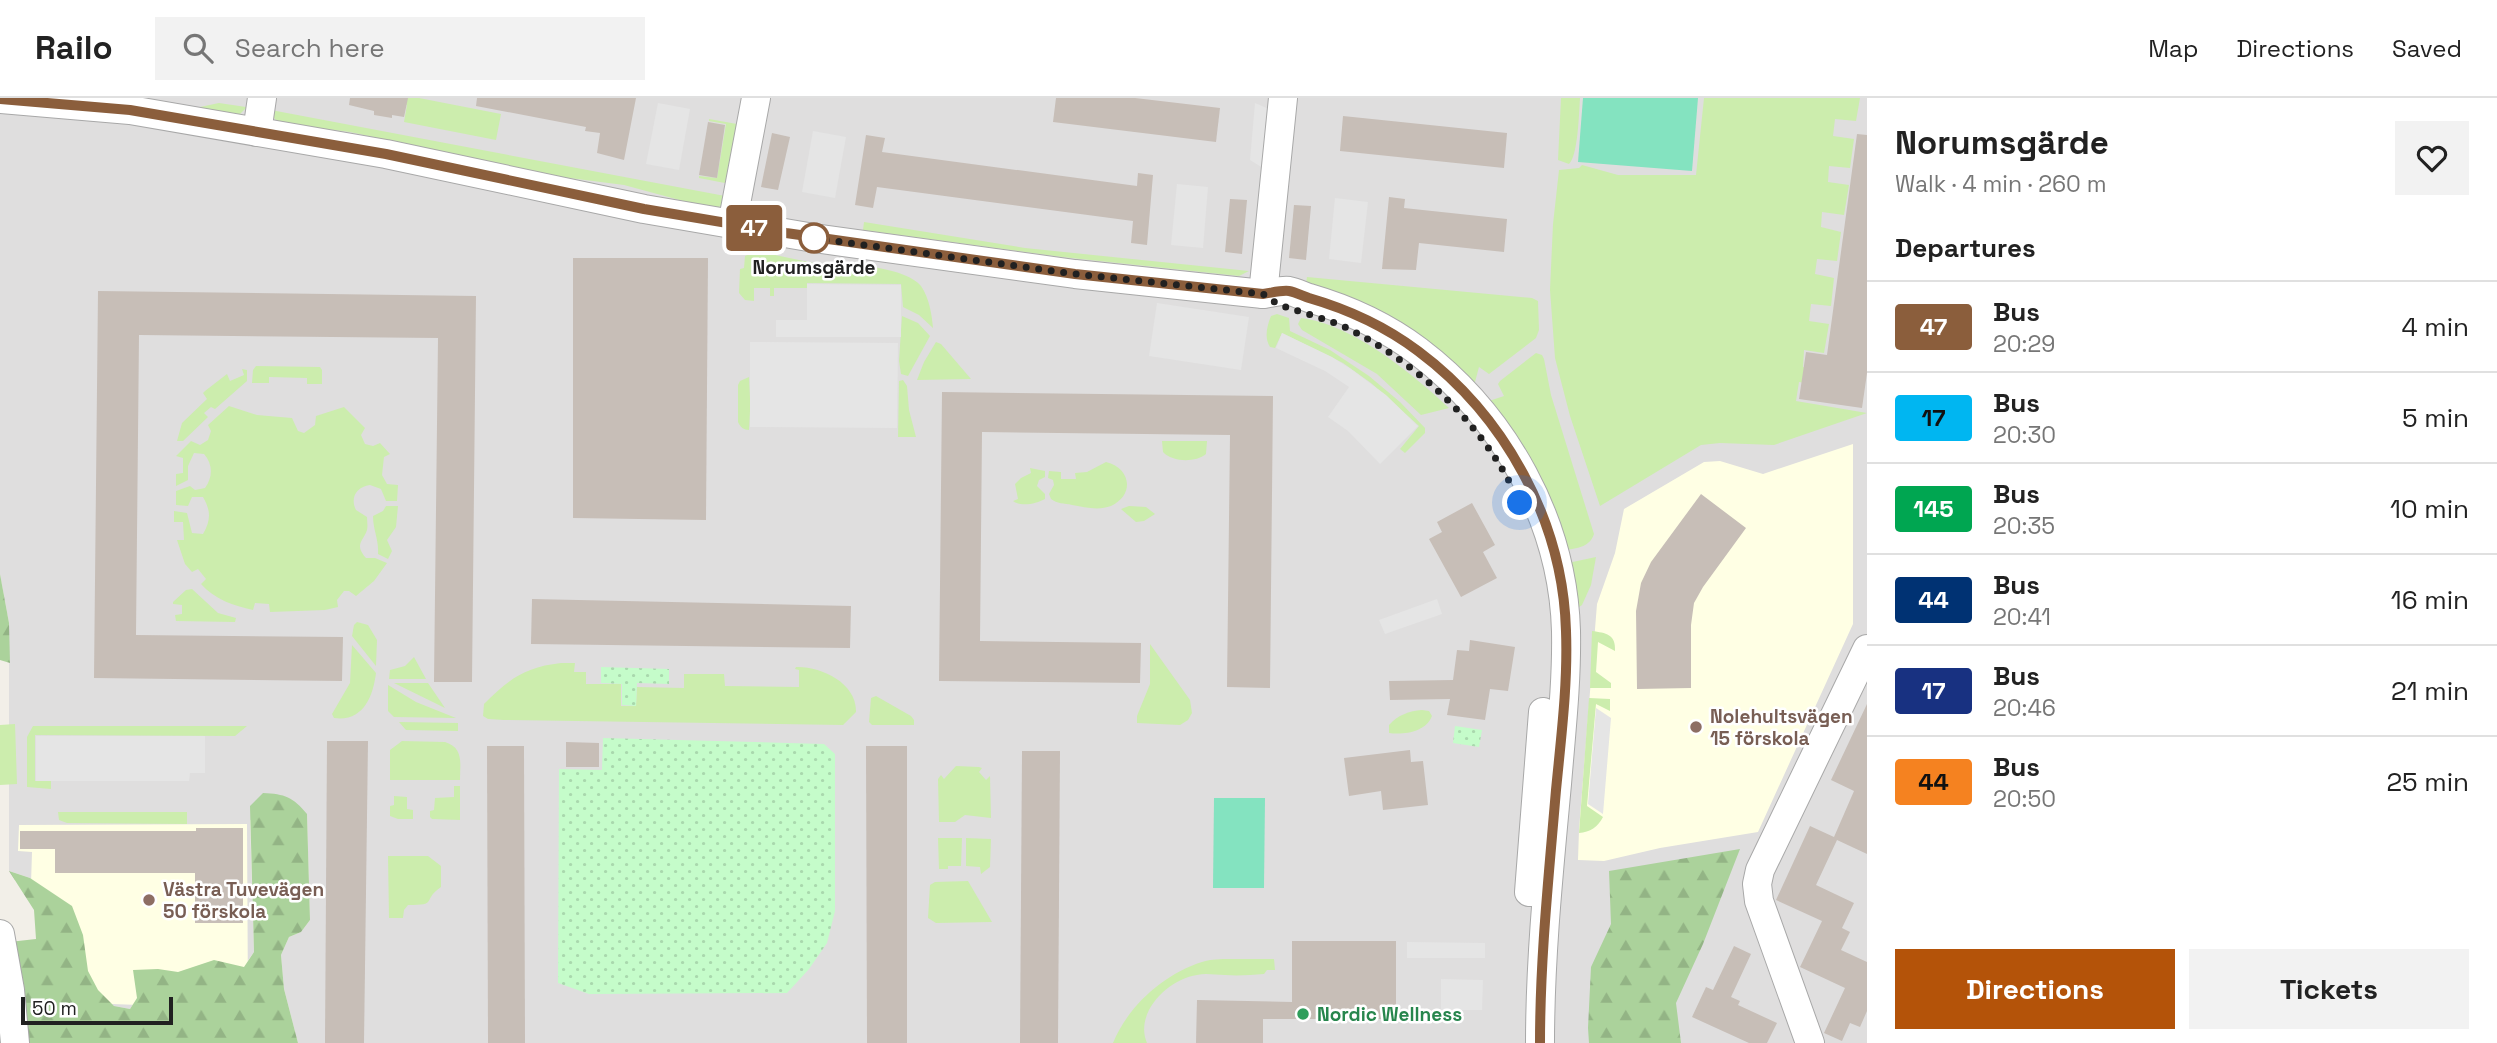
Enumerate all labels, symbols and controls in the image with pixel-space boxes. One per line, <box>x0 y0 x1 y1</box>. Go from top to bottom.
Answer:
search box <box>155 17 645 80</box>
text: Railo <box>35 27 113 69</box>
icon: search <box>179 29 217 67</box>
text: Search here <box>235 31 385 65</box>
text: Map <box>2148 33 2198 64</box>
text: Directions <box>2236 33 2354 64</box>
text: Saved <box>2392 33 2462 64</box>
button: heart <box>2395 121 2469 195</box>
text: Norumsgärde <box>1895 122 2109 164</box>
text: Walk · 4 min · 260 m <box>1895 169 2107 199</box>
line badge: 47 <box>722 205 786 251</box>
text: 47 <box>740 212 768 243</box>
marker: Norumsgärde <box>799 223 829 253</box>
text: Departures <box>1895 231 2036 265</box>
place label: Norumsgärde <box>752 255 876 280</box>
text: Bus <box>1993 295 2040 329</box>
text: 4 min <box>2401 310 2469 344</box>
text: 47 <box>1920 311 1947 342</box>
text: 20:29 <box>1993 329 2055 359</box>
text: Bus <box>1993 386 2040 420</box>
text: 5 min <box>2402 401 2469 435</box>
text: 17 <box>1921 402 1946 433</box>
text: 20:30 <box>1993 420 2056 450</box>
text: Bus <box>1993 477 2040 511</box>
your location <box>1502 485 1537 520</box>
text: 10 min <box>2390 492 2469 526</box>
text: 145 <box>1913 493 1954 524</box>
text: 20:35 <box>1993 511 2055 541</box>
text: Bus <box>1993 568 2040 602</box>
text: 16 min <box>2391 583 2469 617</box>
text: 44 <box>1918 584 1949 615</box>
text: 20:41 <box>1993 602 2051 632</box>
text: Bus <box>1993 659 2040 693</box>
text: 21 min <box>2391 674 2469 708</box>
text: 17 <box>1921 675 1946 706</box>
text: 20:46 <box>1993 693 2056 723</box>
place label: Nolehultsvägen 15 förskola <box>1710 704 1853 751</box>
marker: Nolehultsvägen 15 förskola <box>1688 719 1704 735</box>
text: Bus <box>1993 750 2040 784</box>
text: 25 min <box>2386 765 2469 799</box>
text: 44 <box>1918 766 1949 797</box>
text: 20:50 <box>1993 784 2056 814</box>
place label: Västra Tuvevägen 50 förskola <box>163 877 324 924</box>
marker: Västra Tuvevägen 50 förskola <box>141 892 157 908</box>
button: Directions <box>1895 949 2175 1029</box>
button: Tickets <box>2189 949 2469 1029</box>
scale bar <box>21 994 173 1026</box>
text: 50 m <box>32 996 77 1021</box>
place label: Nordic Wellness <box>1317 1002 1462 1027</box>
marker: Nordic Wellness <box>1295 1006 1311 1022</box>

